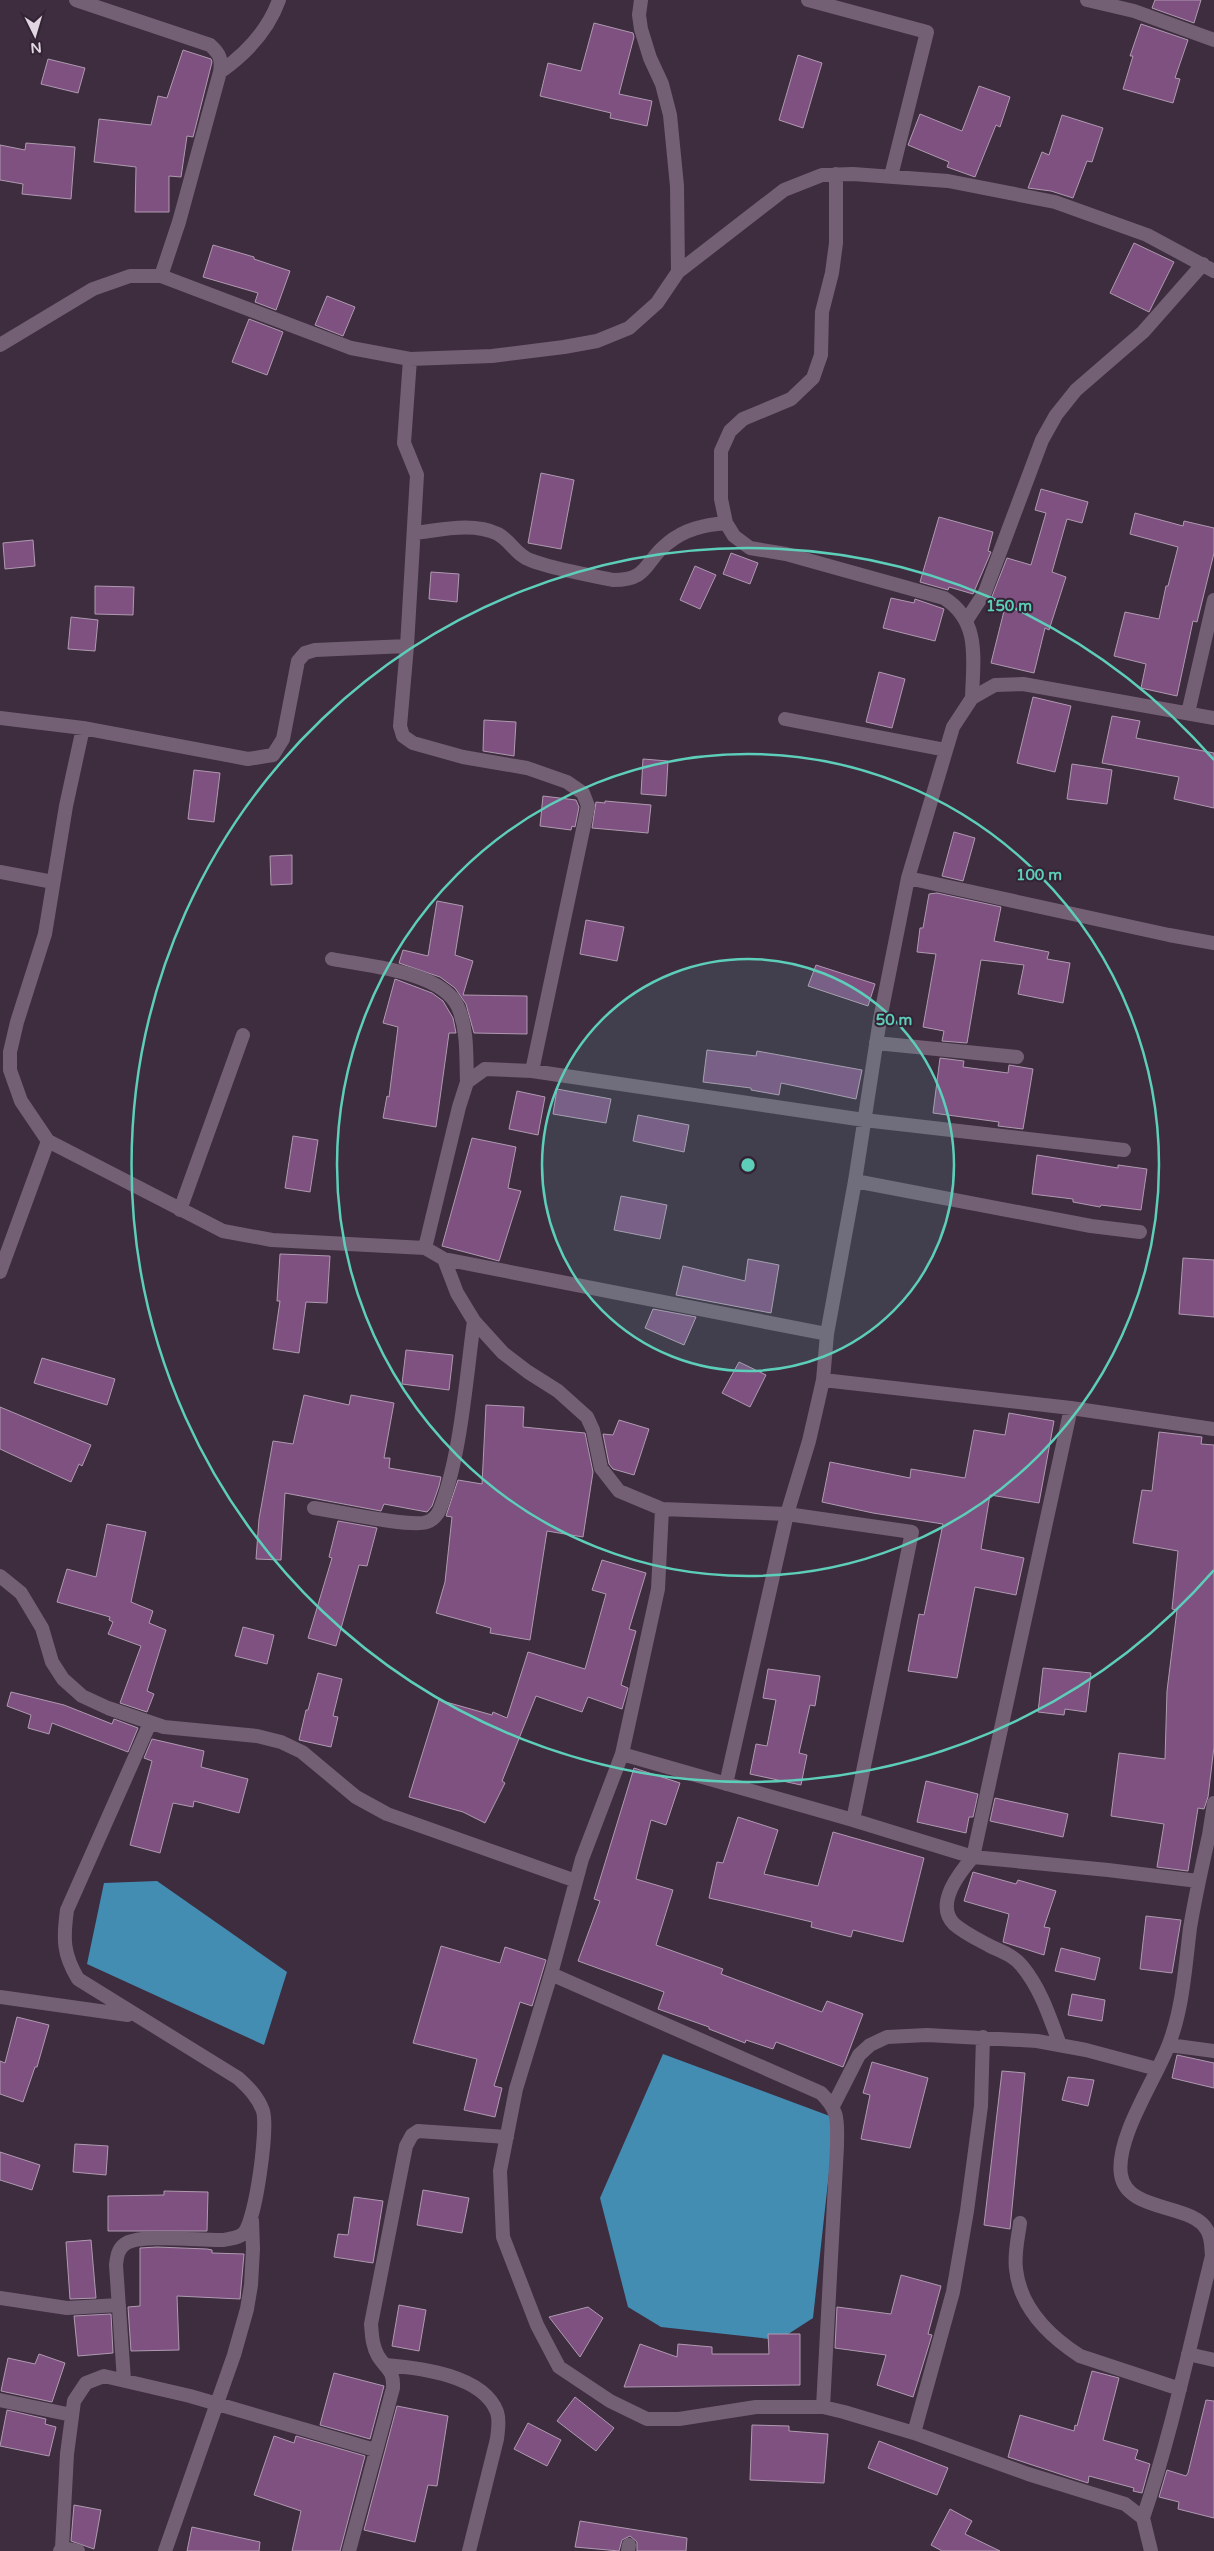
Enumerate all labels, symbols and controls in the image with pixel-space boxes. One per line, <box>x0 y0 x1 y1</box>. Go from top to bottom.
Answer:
north arrow <box>10 10 60 60</box>
text: N <box>30 38 42 56</box>
text: 150 m <box>986 597 1032 615</box>
text: 100 m <box>1016 866 1062 884</box>
text: 50 m <box>876 1011 912 1029</box>
centre of rings <box>739 1156 757 1174</box>

